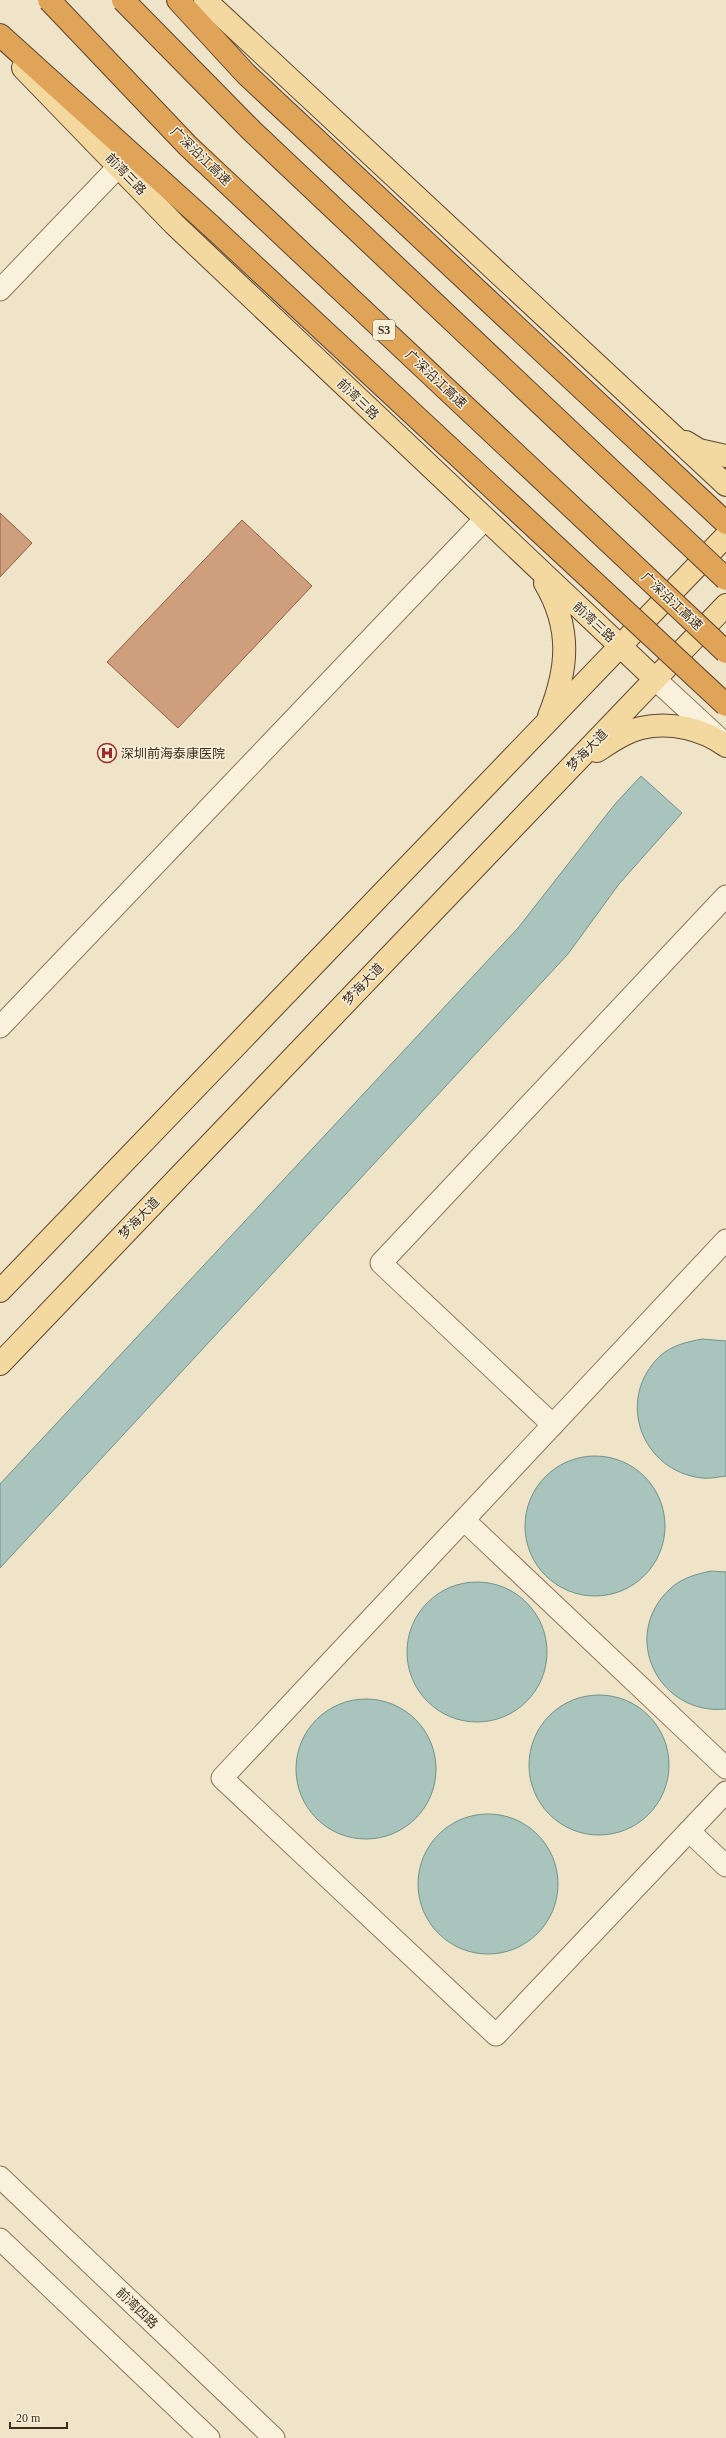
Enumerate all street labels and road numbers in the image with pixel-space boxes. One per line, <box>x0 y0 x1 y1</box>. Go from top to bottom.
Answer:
street label: 广深沿江高速 <box>168 124 234 188</box>
street label: 前湾三路 <box>103 150 149 198</box>
road number: S3 <box>373 320 395 340</box>
street label: 广深沿江高速 <box>402 347 470 411</box>
street label: 前湾三路 <box>334 376 382 422</box>
street label: 广深沿江高速 <box>638 569 706 633</box>
street label: 前湾三路 <box>570 599 618 645</box>
street label: 梦海大道 <box>564 726 610 774</box>
street label: 梦海大道 <box>340 960 386 1008</box>
street label: 梦海大道 <box>116 1194 162 1242</box>
street label: 前湾四路 <box>113 2285 161 2331</box>

